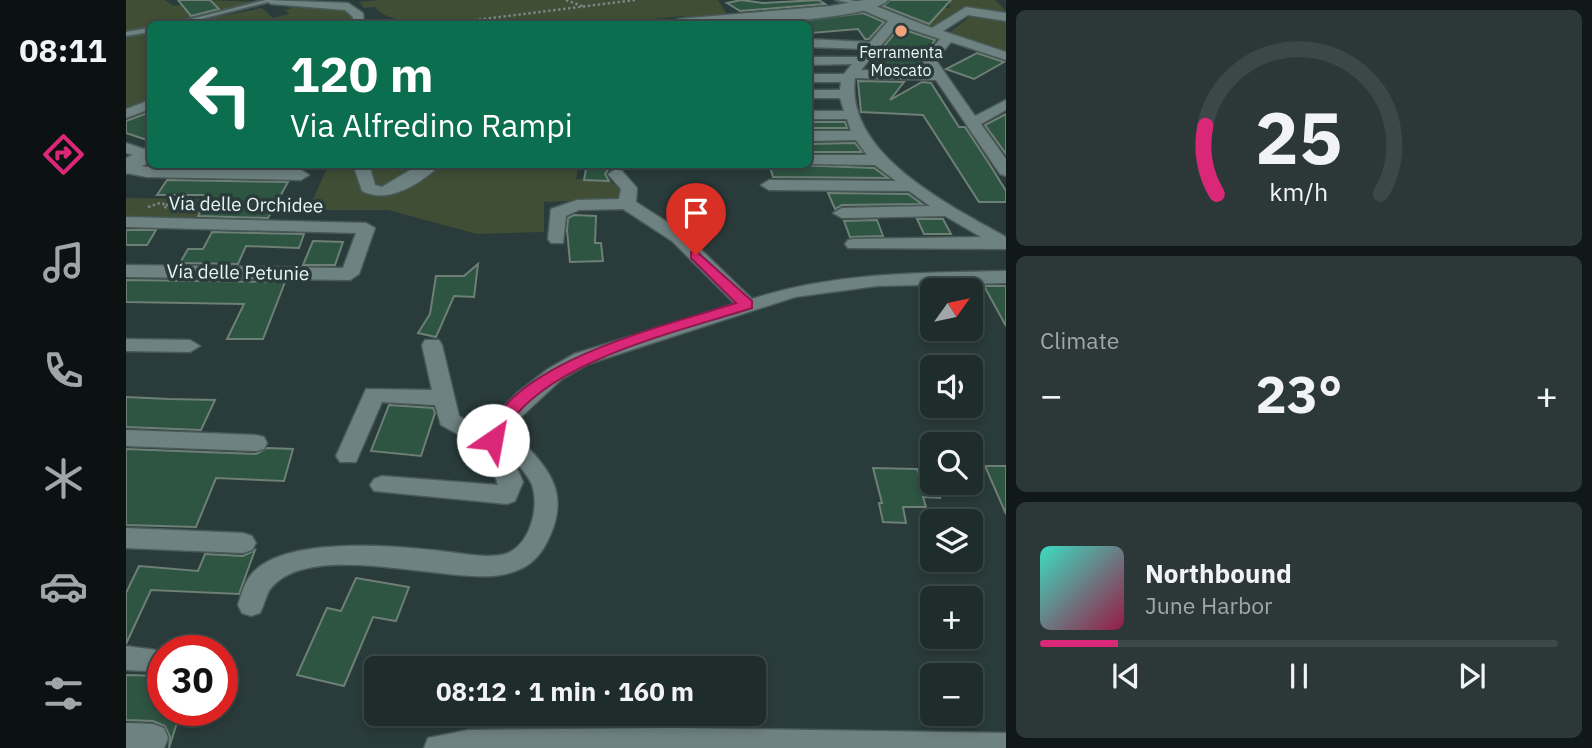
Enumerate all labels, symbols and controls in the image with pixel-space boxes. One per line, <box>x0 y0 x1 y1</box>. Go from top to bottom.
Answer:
marker: Ferramenta Moscato <box>893 23 909 39</box>
text: 08:11 <box>19 29 107 71</box>
text: 120 m <box>290 42 434 105</box>
place label: Ferramenta Moscato <box>859 42 943 80</box>
icon: left <box>175 49 266 140</box>
text: 25 <box>1255 89 1343 184</box>
text: Via Alfredino Rampi <box>290 104 573 146</box>
icon: directions <box>39 130 88 179</box>
text: km/h <box>1270 175 1328 208</box>
pin <box>666 183 726 255</box>
street label: Via delle Orchidee <box>168 191 324 217</box>
icon: arrive <box>677 194 715 232</box>
icon: music <box>39 238 88 287</box>
street label: Via delle Petunie <box>167 259 309 285</box>
north arrow <box>920 278 984 341</box>
map controls <box>920 278 983 726</box>
text: Climate <box>1040 325 1119 355</box>
icon: phone <box>39 346 88 395</box>
button: sound <box>920 355 983 418</box>
text: 23° <box>1256 360 1342 427</box>
text: − <box>1040 370 1063 419</box>
text: + <box>1535 370 1558 419</box>
position arrow <box>456 403 530 477</box>
button: search <box>920 432 983 495</box>
icon: climate <box>39 454 88 503</box>
button: layers <box>920 509 983 572</box>
text: Northbound <box>1145 556 1292 590</box>
icon: car <box>39 562 88 611</box>
button: + <box>920 586 983 649</box>
text: June Harbor <box>1145 590 1273 620</box>
speed limit sign: 30 <box>147 635 238 726</box>
icon: previous <box>1107 657 1145 695</box>
icon: pause <box>1280 657 1318 695</box>
icon: next <box>1453 657 1491 695</box>
button: − <box>920 663 983 726</box>
icon: filters <box>39 669 88 718</box>
text: 08:12 · 1 min · 160 m <box>436 674 694 708</box>

